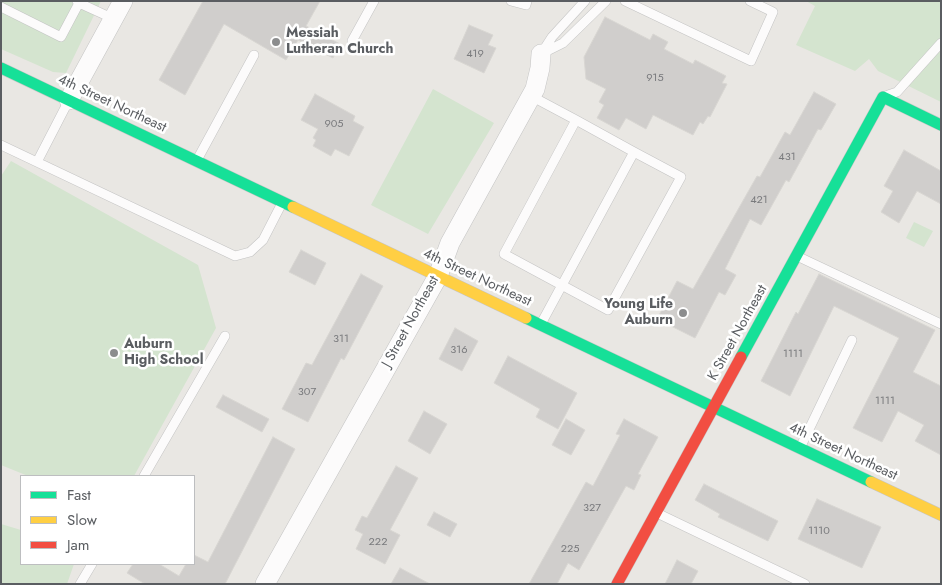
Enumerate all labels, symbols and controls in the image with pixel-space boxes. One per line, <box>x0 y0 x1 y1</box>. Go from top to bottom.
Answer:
place label: Messiah Lutheran Church <box>286 26 393 58</box>
marker: Messiah Lutheran Church <box>270 36 282 48</box>
house number: 419 <box>466 47 484 61</box>
house number: 915 <box>646 71 664 85</box>
street label: 4th Street Northeast <box>55 72 169 136</box>
house number: 905 <box>324 117 344 131</box>
house number: 431 <box>778 150 796 164</box>
house number: 421 <box>750 193 768 207</box>
street label: 4th Street Northeast <box>420 246 534 310</box>
street label: J Street Northeast <box>379 273 443 371</box>
street label: K Street Northeast <box>705 282 771 384</box>
place label: Young Life Auburn <box>604 297 673 330</box>
marker: Young Life Auburn <box>677 307 689 319</box>
house number: 311 <box>333 332 349 346</box>
place label: Auburn High School <box>124 337 204 370</box>
house number: 316 <box>450 343 468 357</box>
marker: Auburn High School <box>108 347 120 359</box>
house number: 1111 <box>783 347 803 361</box>
house number: 307 <box>298 385 316 399</box>
house number: 1111 <box>875 394 895 408</box>
street label: 4th Street Northeast <box>786 420 900 484</box>
legend <box>20 475 195 565</box>
text: Fast <box>67 484 91 506</box>
house number: 327 <box>583 501 601 515</box>
text: Slow <box>67 509 97 531</box>
house number: 1110 <box>808 524 830 538</box>
text: Jam <box>67 534 90 556</box>
house number: 222 <box>369 535 387 549</box>
house number: 225 <box>561 542 579 556</box>

